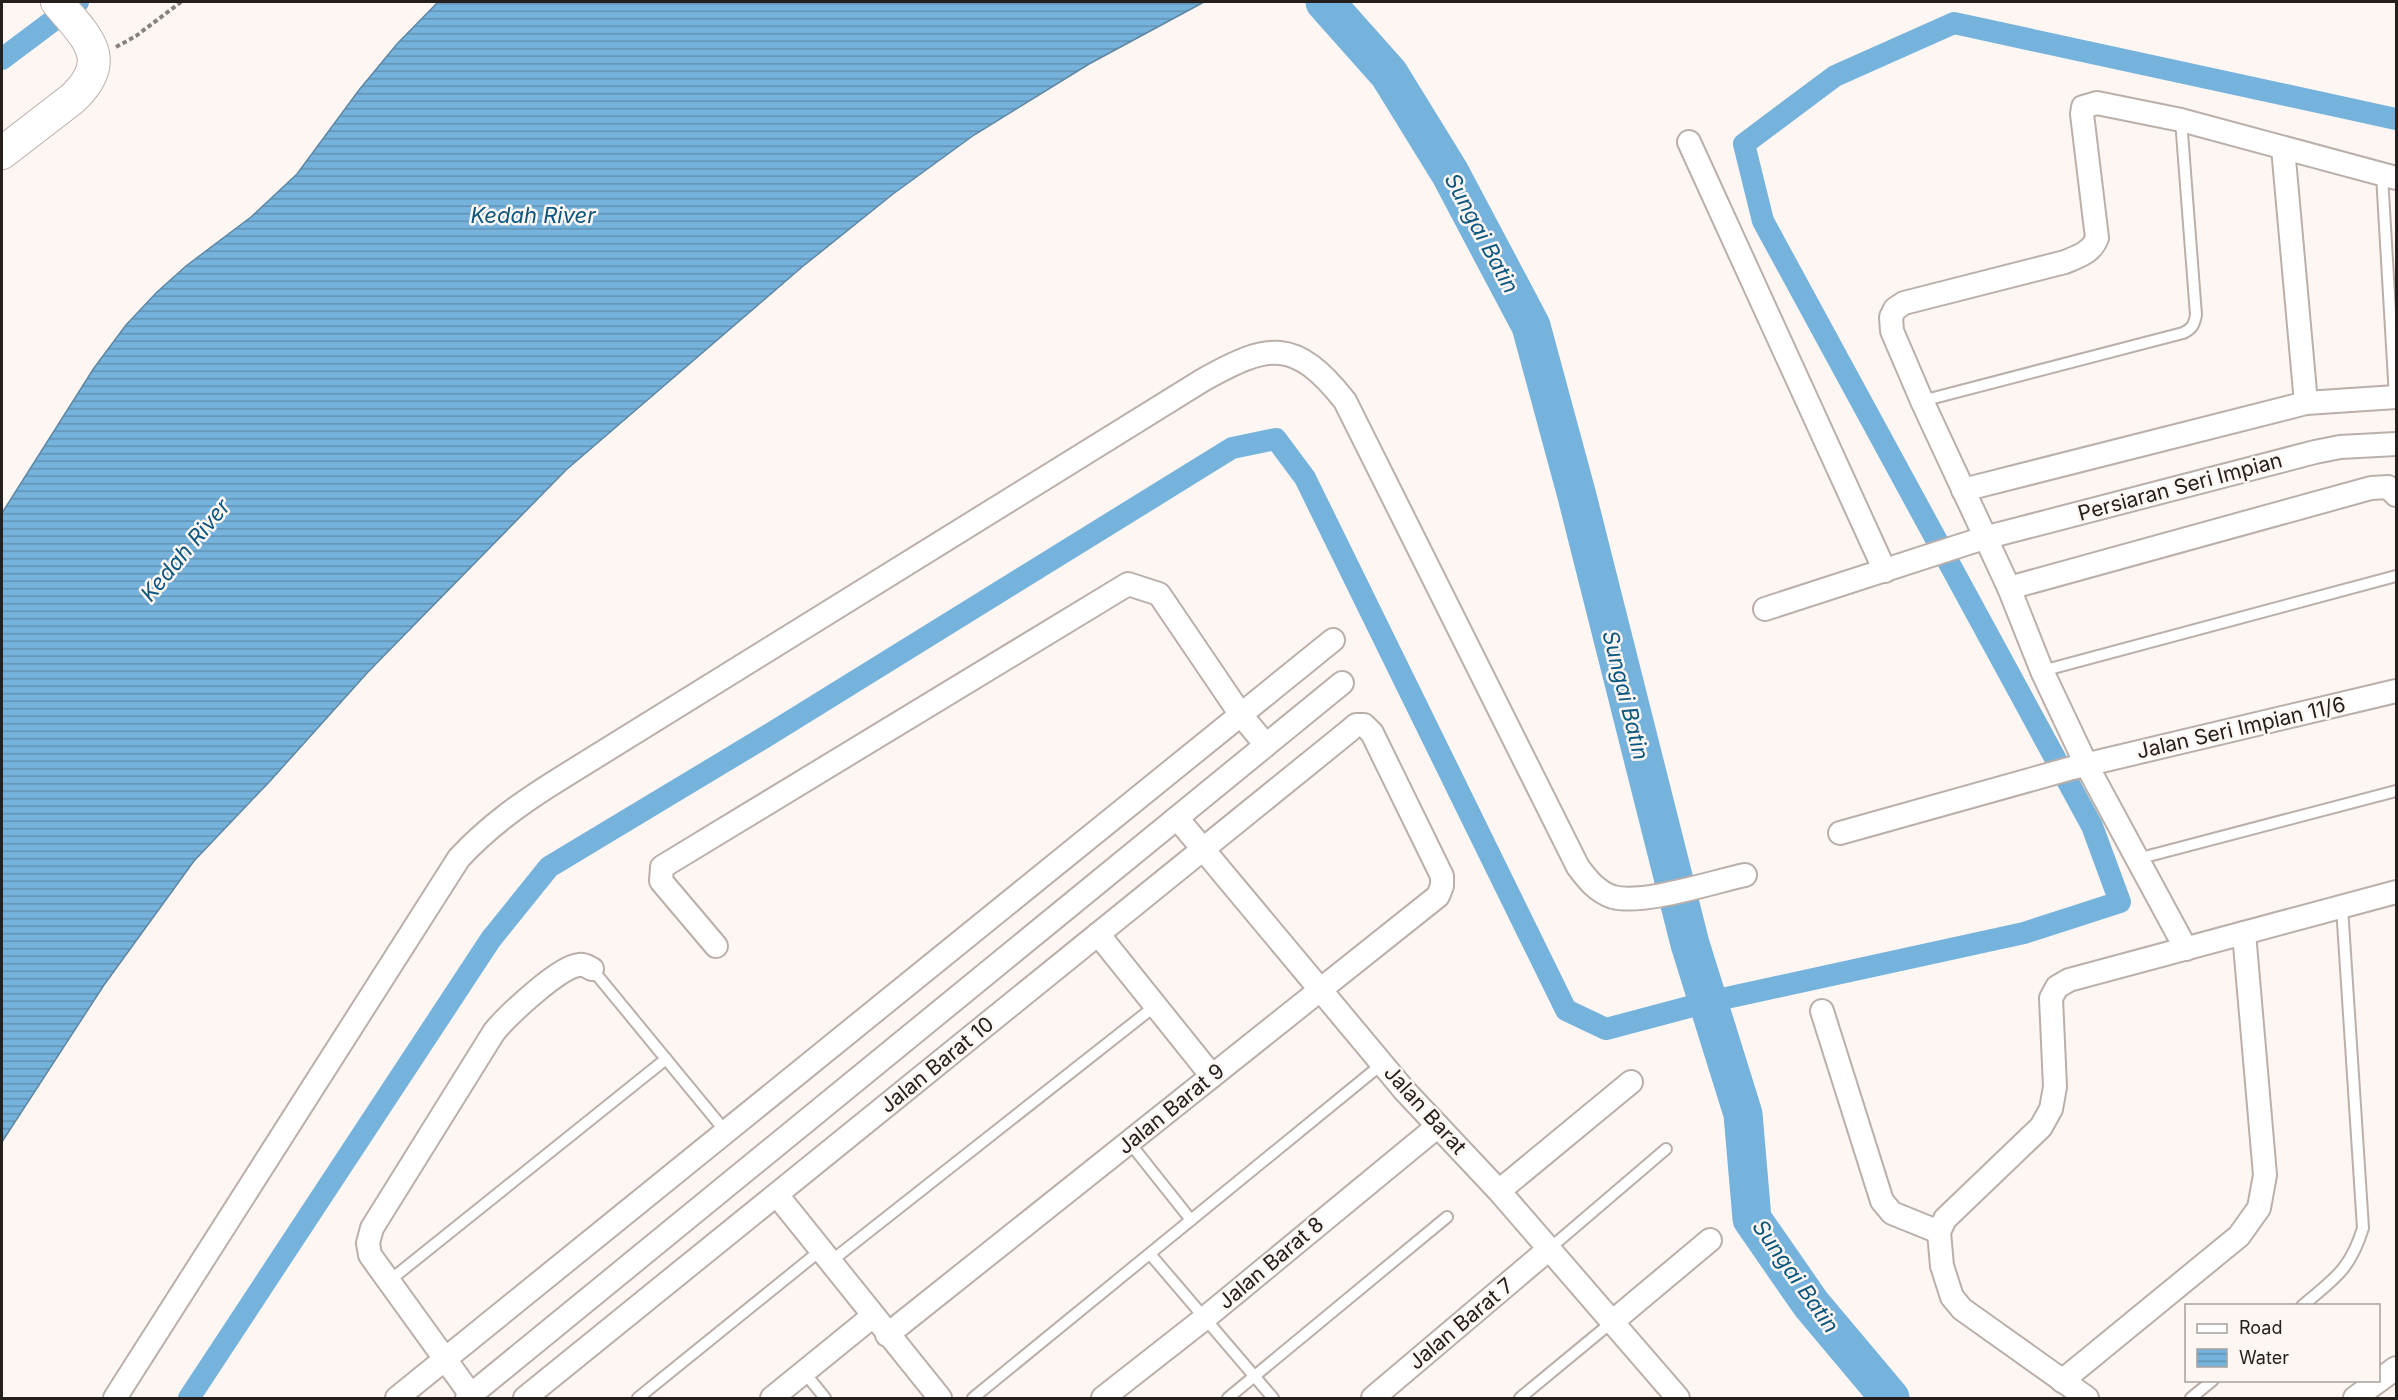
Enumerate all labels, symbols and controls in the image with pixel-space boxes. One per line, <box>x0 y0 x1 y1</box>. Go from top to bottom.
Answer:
water label: Sungai Batin <box>1440 169 1524 297</box>
water label: Kedah River <box>470 202 596 228</box>
street label: Persiaran Seri Impian <box>2075 447 2285 526</box>
water label: Kedah River <box>135 493 236 606</box>
water label: Sungai Batin <box>1597 628 1655 762</box>
street label: Jalan Seri Impian 11/6 <box>2134 691 2348 764</box>
street label: Jalan Barat 10 <box>875 1011 998 1118</box>
street label: Jalan Barat 9 <box>1112 1058 1229 1159</box>
street label: Jalan Barat <box>1379 1060 1472 1159</box>
street label: Jalan Barat 8 <box>1213 1211 1328 1314</box>
water label: Sungai Batin <box>1747 1214 1845 1338</box>
street label: Jalan Barat 7 <box>1403 1273 1518 1375</box>
legend <box>2185 1304 2380 1382</box>
text: Road <box>2239 1317 2282 1338</box>
text: Water <box>2239 1347 2289 1368</box>

